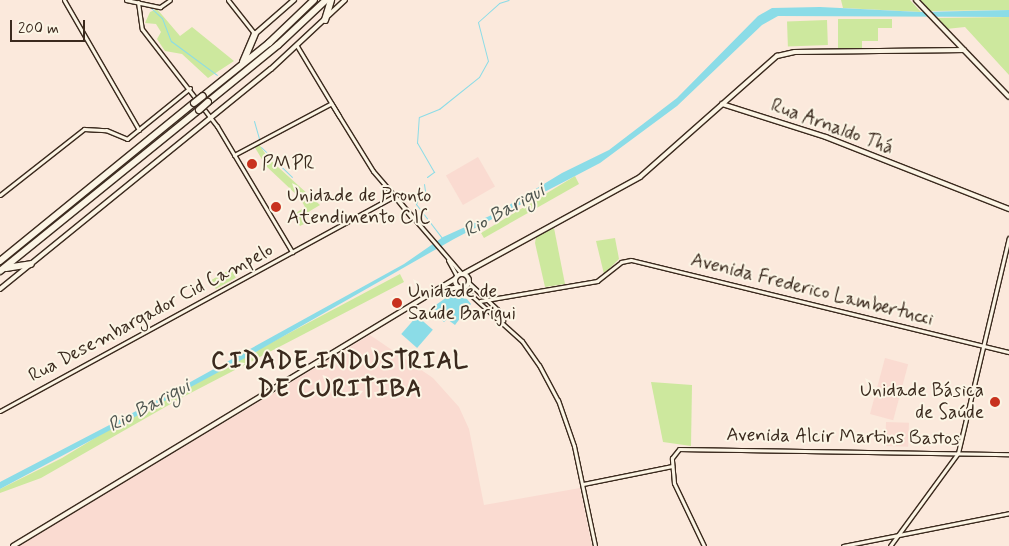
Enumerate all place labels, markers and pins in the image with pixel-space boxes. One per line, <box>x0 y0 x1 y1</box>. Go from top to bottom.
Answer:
place label: PMPR <box>262 153 315 175</box>
marker: PMPR <box>246 158 258 170</box>
place label: Unidade de Pronto Atendimento CIC <box>287 185 435 229</box>
marker: Unidade de Pronto Atendimento CIC <box>269 200 283 214</box>
place label: Unidade de Saúde Barigui <box>408 281 519 325</box>
marker: Unidade de Saúde Barigui <box>390 296 404 310</box>
place label: Unidade Básica de Saúde <box>860 380 984 424</box>
marker: Unidade Básica de Saúde <box>988 395 1002 409</box>

